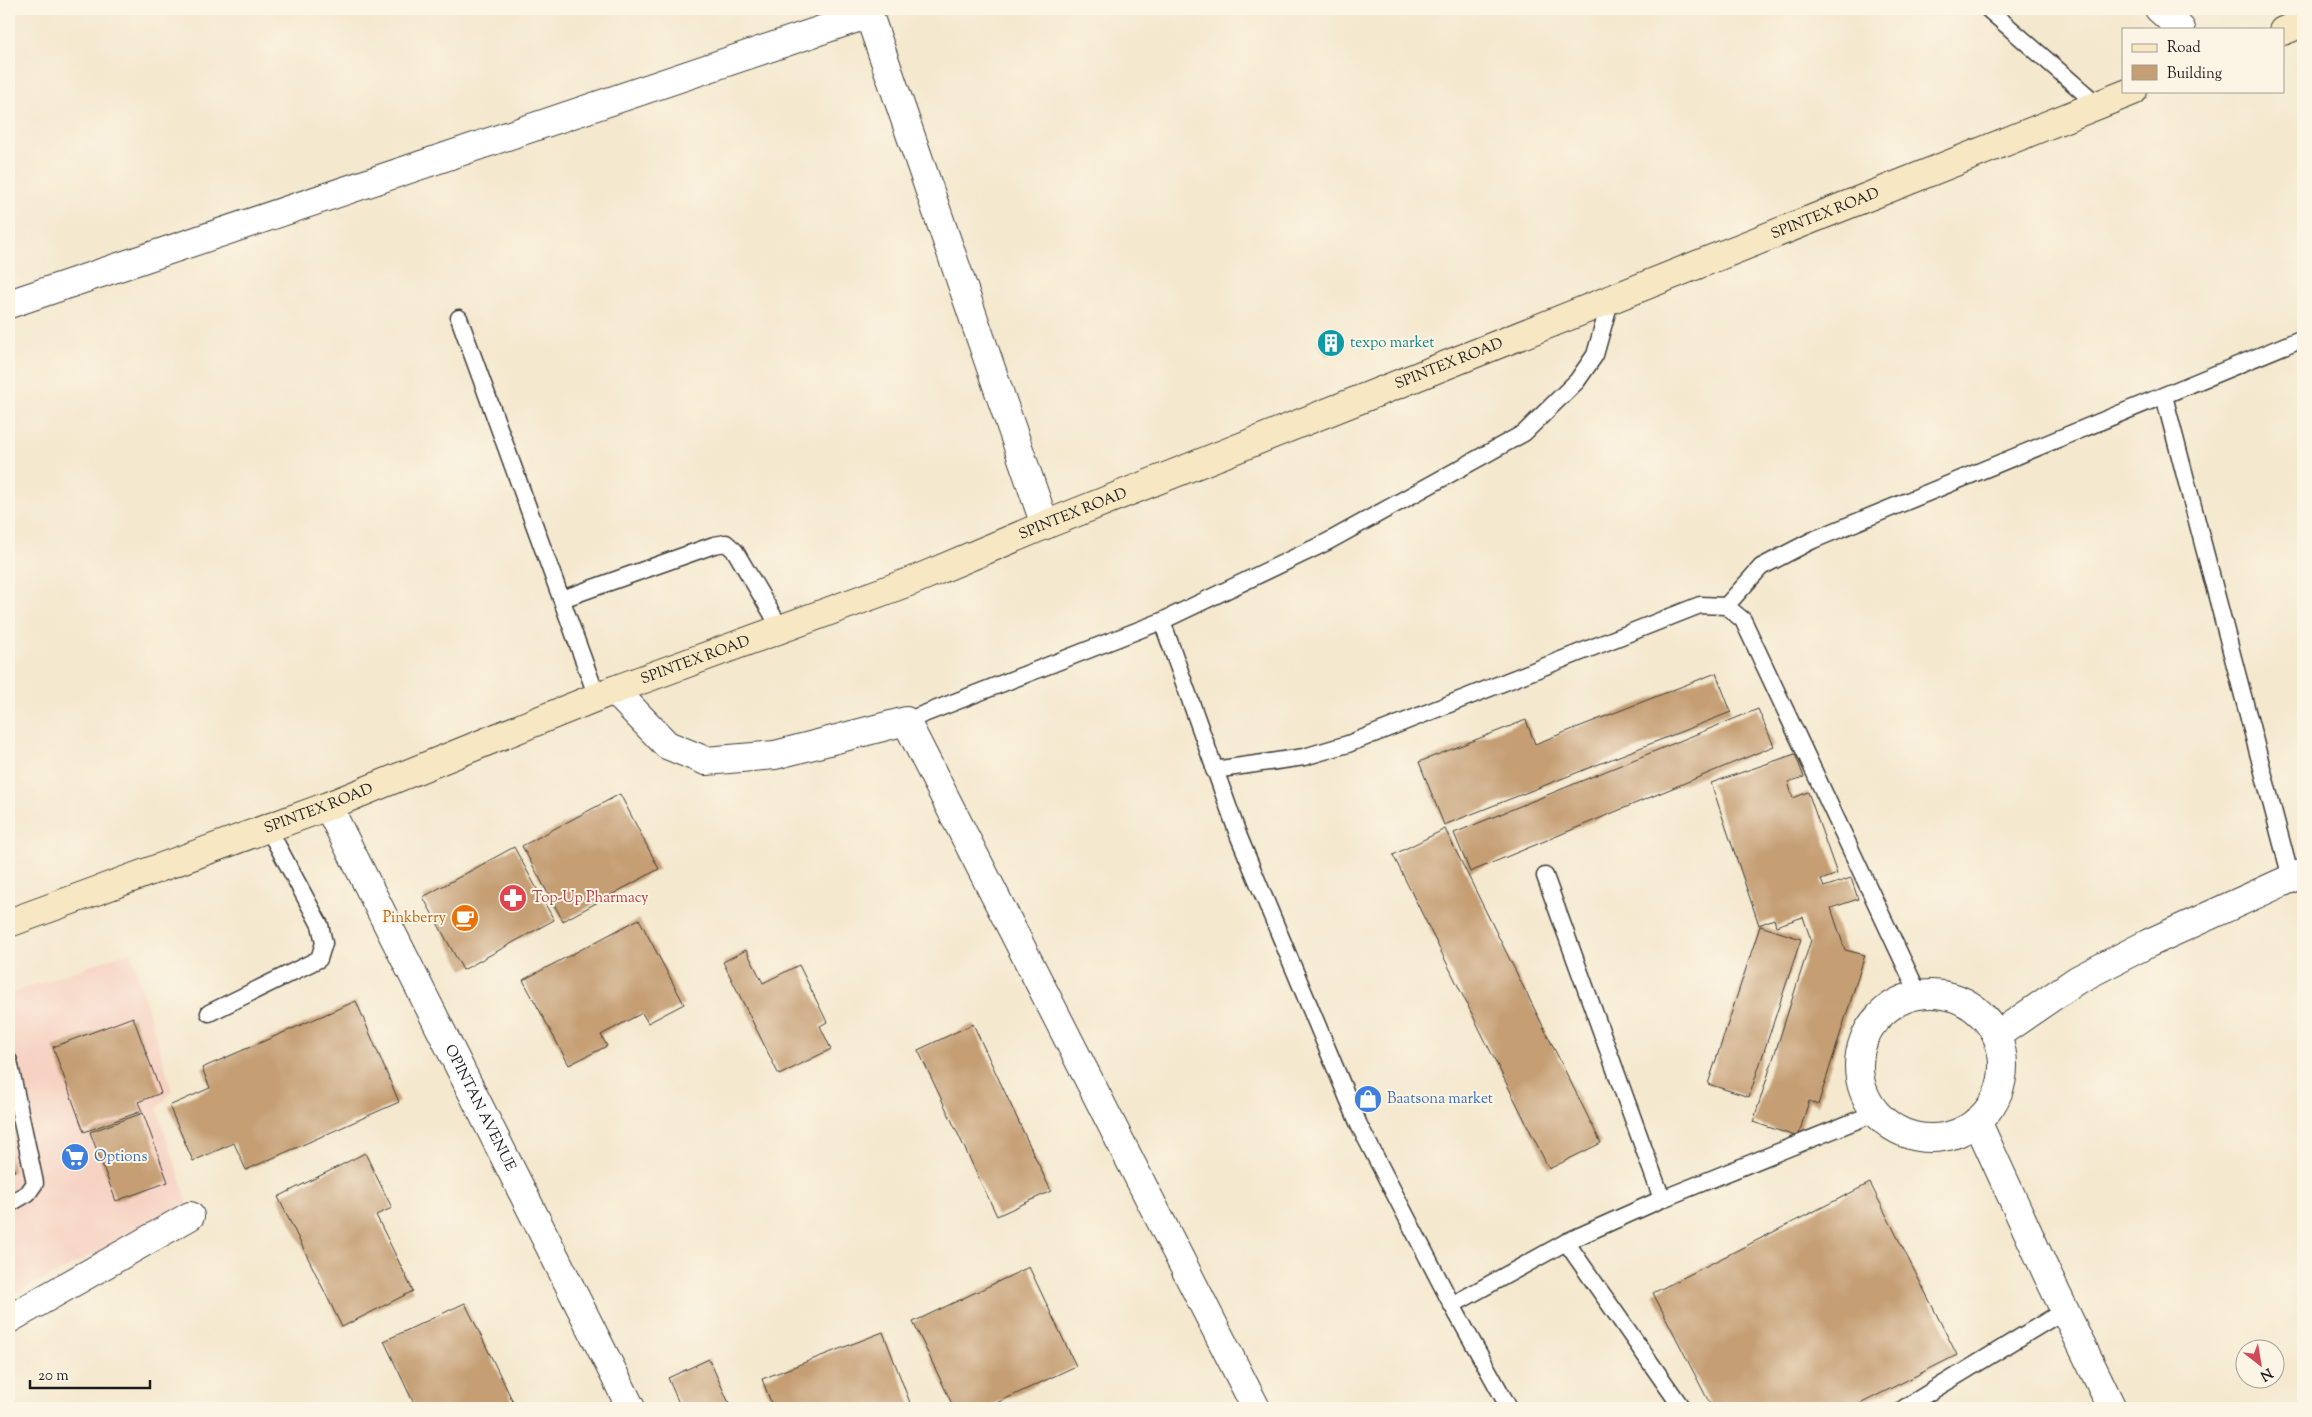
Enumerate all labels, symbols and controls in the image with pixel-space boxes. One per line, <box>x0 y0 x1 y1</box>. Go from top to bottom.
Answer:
legend <box>2122 28 2284 92</box>
text: Road <box>2167 38 2201 59</box>
text: Building <box>2167 64 2222 85</box>
street label: SPINTEX ROAD <box>1768 183 1883 245</box>
building icon: texpo market <box>1316 328 1346 358</box>
place label: texpo market <box>1350 333 1434 354</box>
street label: SPINTEX ROAD <box>1392 333 1506 395</box>
street label: SPINTEX ROAD <box>1016 483 1130 545</box>
street label: SPINTEX ROAD <box>638 631 753 690</box>
street label: SPINTEX ROAD <box>261 778 376 839</box>
pharmacy icon: Top-Up Pharmacy <box>498 883 528 913</box>
place label: Top-Up Pharmacy <box>532 888 649 909</box>
cafe icon: Pinkberry <box>450 903 480 933</box>
place label: Pinkberry <box>383 908 447 929</box>
street label: OPINTAN AVENUE <box>439 1041 521 1175</box>
shop icon: Baatsona market <box>1353 1084 1383 1114</box>
place label: Baatsona market <box>1387 1089 1493 1110</box>
supermarket icon: Options <box>60 1142 90 1172</box>
place label: Options <box>94 1147 147 1168</box>
north arrow <box>2234 1340 2284 1390</box>
scale bar <box>30 1357 150 1389</box>
text: N <box>2256 1362 2276 1385</box>
text: 20 m <box>38 1366 69 1387</box>

